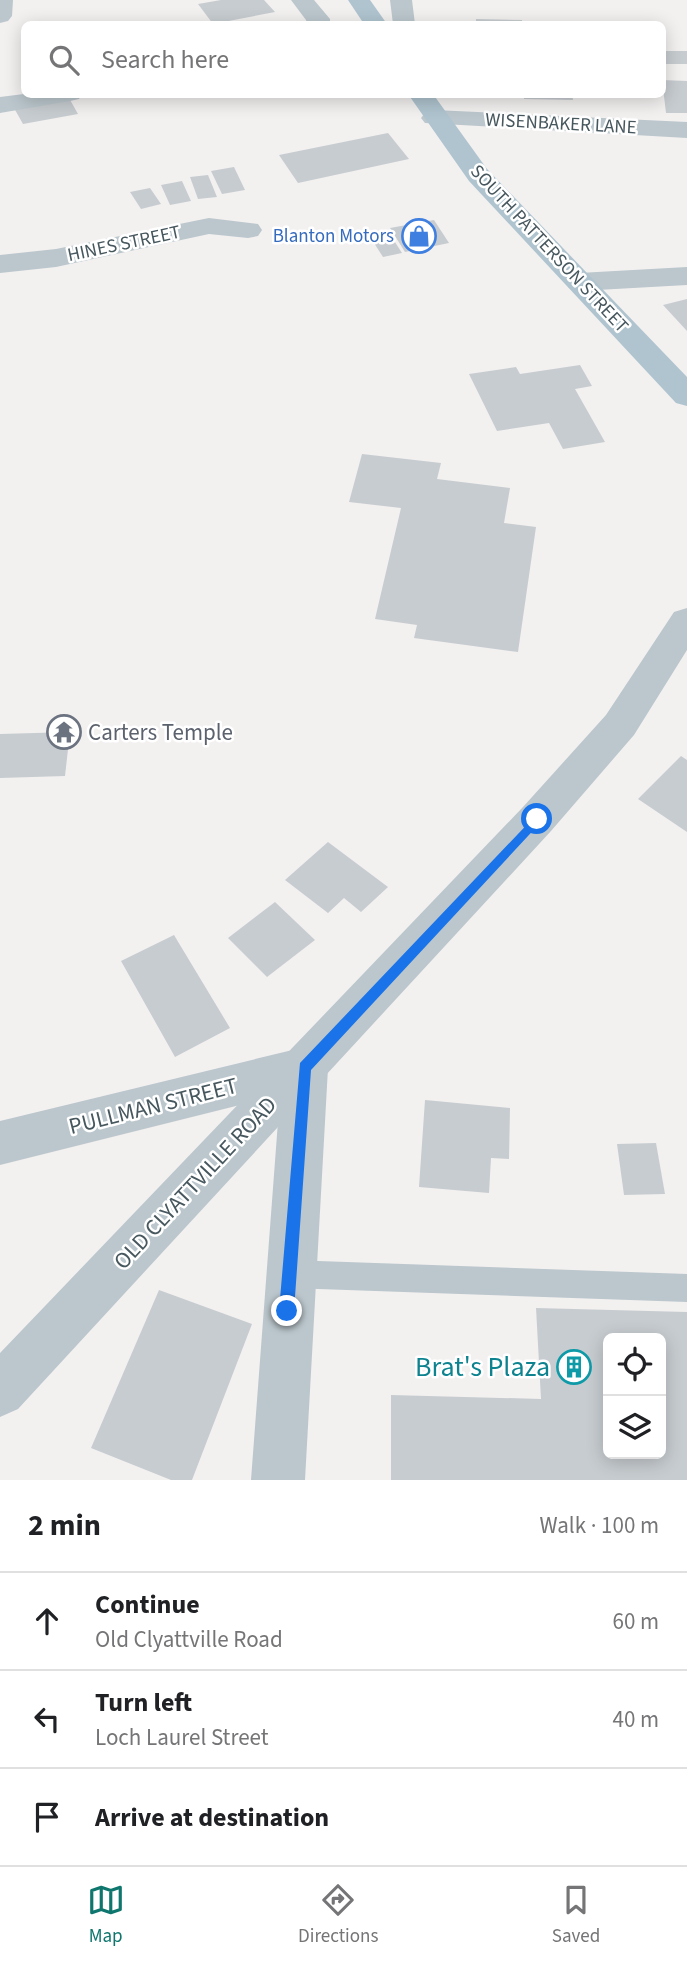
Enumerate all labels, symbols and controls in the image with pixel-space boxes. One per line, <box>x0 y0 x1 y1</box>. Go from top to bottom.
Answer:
search box <box>21 21 666 98</box>
icon: search <box>45 41 83 79</box>
text: Search here <box>101 41 229 78</box>
street label: WISENBAKER LANE <box>485 107 637 141</box>
street label: SOUTH PATTERSON STREET <box>464 159 634 339</box>
shop icon: Blanton Motors <box>400 217 438 255</box>
street label: HINES STREET <box>65 219 183 269</box>
place label: Blanton Motors <box>273 223 394 250</box>
temple icon: Carters Temple <box>45 713 83 751</box>
place label: Carters Temple <box>88 716 233 749</box>
route start <box>521 803 552 834</box>
street label: PULLMAN STREET <box>65 1069 241 1143</box>
street label: OLD CLYATTVILLE ROAD <box>106 1089 284 1277</box>
route end <box>271 1295 302 1326</box>
map controls <box>603 1333 666 1459</box>
button: locate <box>603 1333 666 1396</box>
place label: Brat's Plaza <box>415 1347 550 1387</box>
building icon: Brat's Plaza <box>555 1348 593 1386</box>
button: layers <box>603 1396 666 1459</box>
text: 2 min <box>28 1504 101 1547</box>
text: Walk · 100 m <box>540 1509 659 1542</box>
text: Continue <box>95 1586 200 1623</box>
icon: ahead <box>28 1602 66 1640</box>
text: 60 m <box>612 1605 659 1638</box>
text: Old Clyattville Road <box>95 1623 283 1656</box>
text: Turn left <box>95 1684 192 1721</box>
icon: left <box>28 1700 66 1738</box>
text: 40 m <box>612 1703 659 1736</box>
text: Loch Laurel Street <box>95 1721 269 1754</box>
icon: arrive <box>28 1798 66 1836</box>
text: Arrive at destination <box>95 1799 329 1836</box>
tab: Map <box>87 1881 125 1950</box>
tab: Directions <box>298 1881 378 1950</box>
tab: Saved <box>552 1881 600 1950</box>

